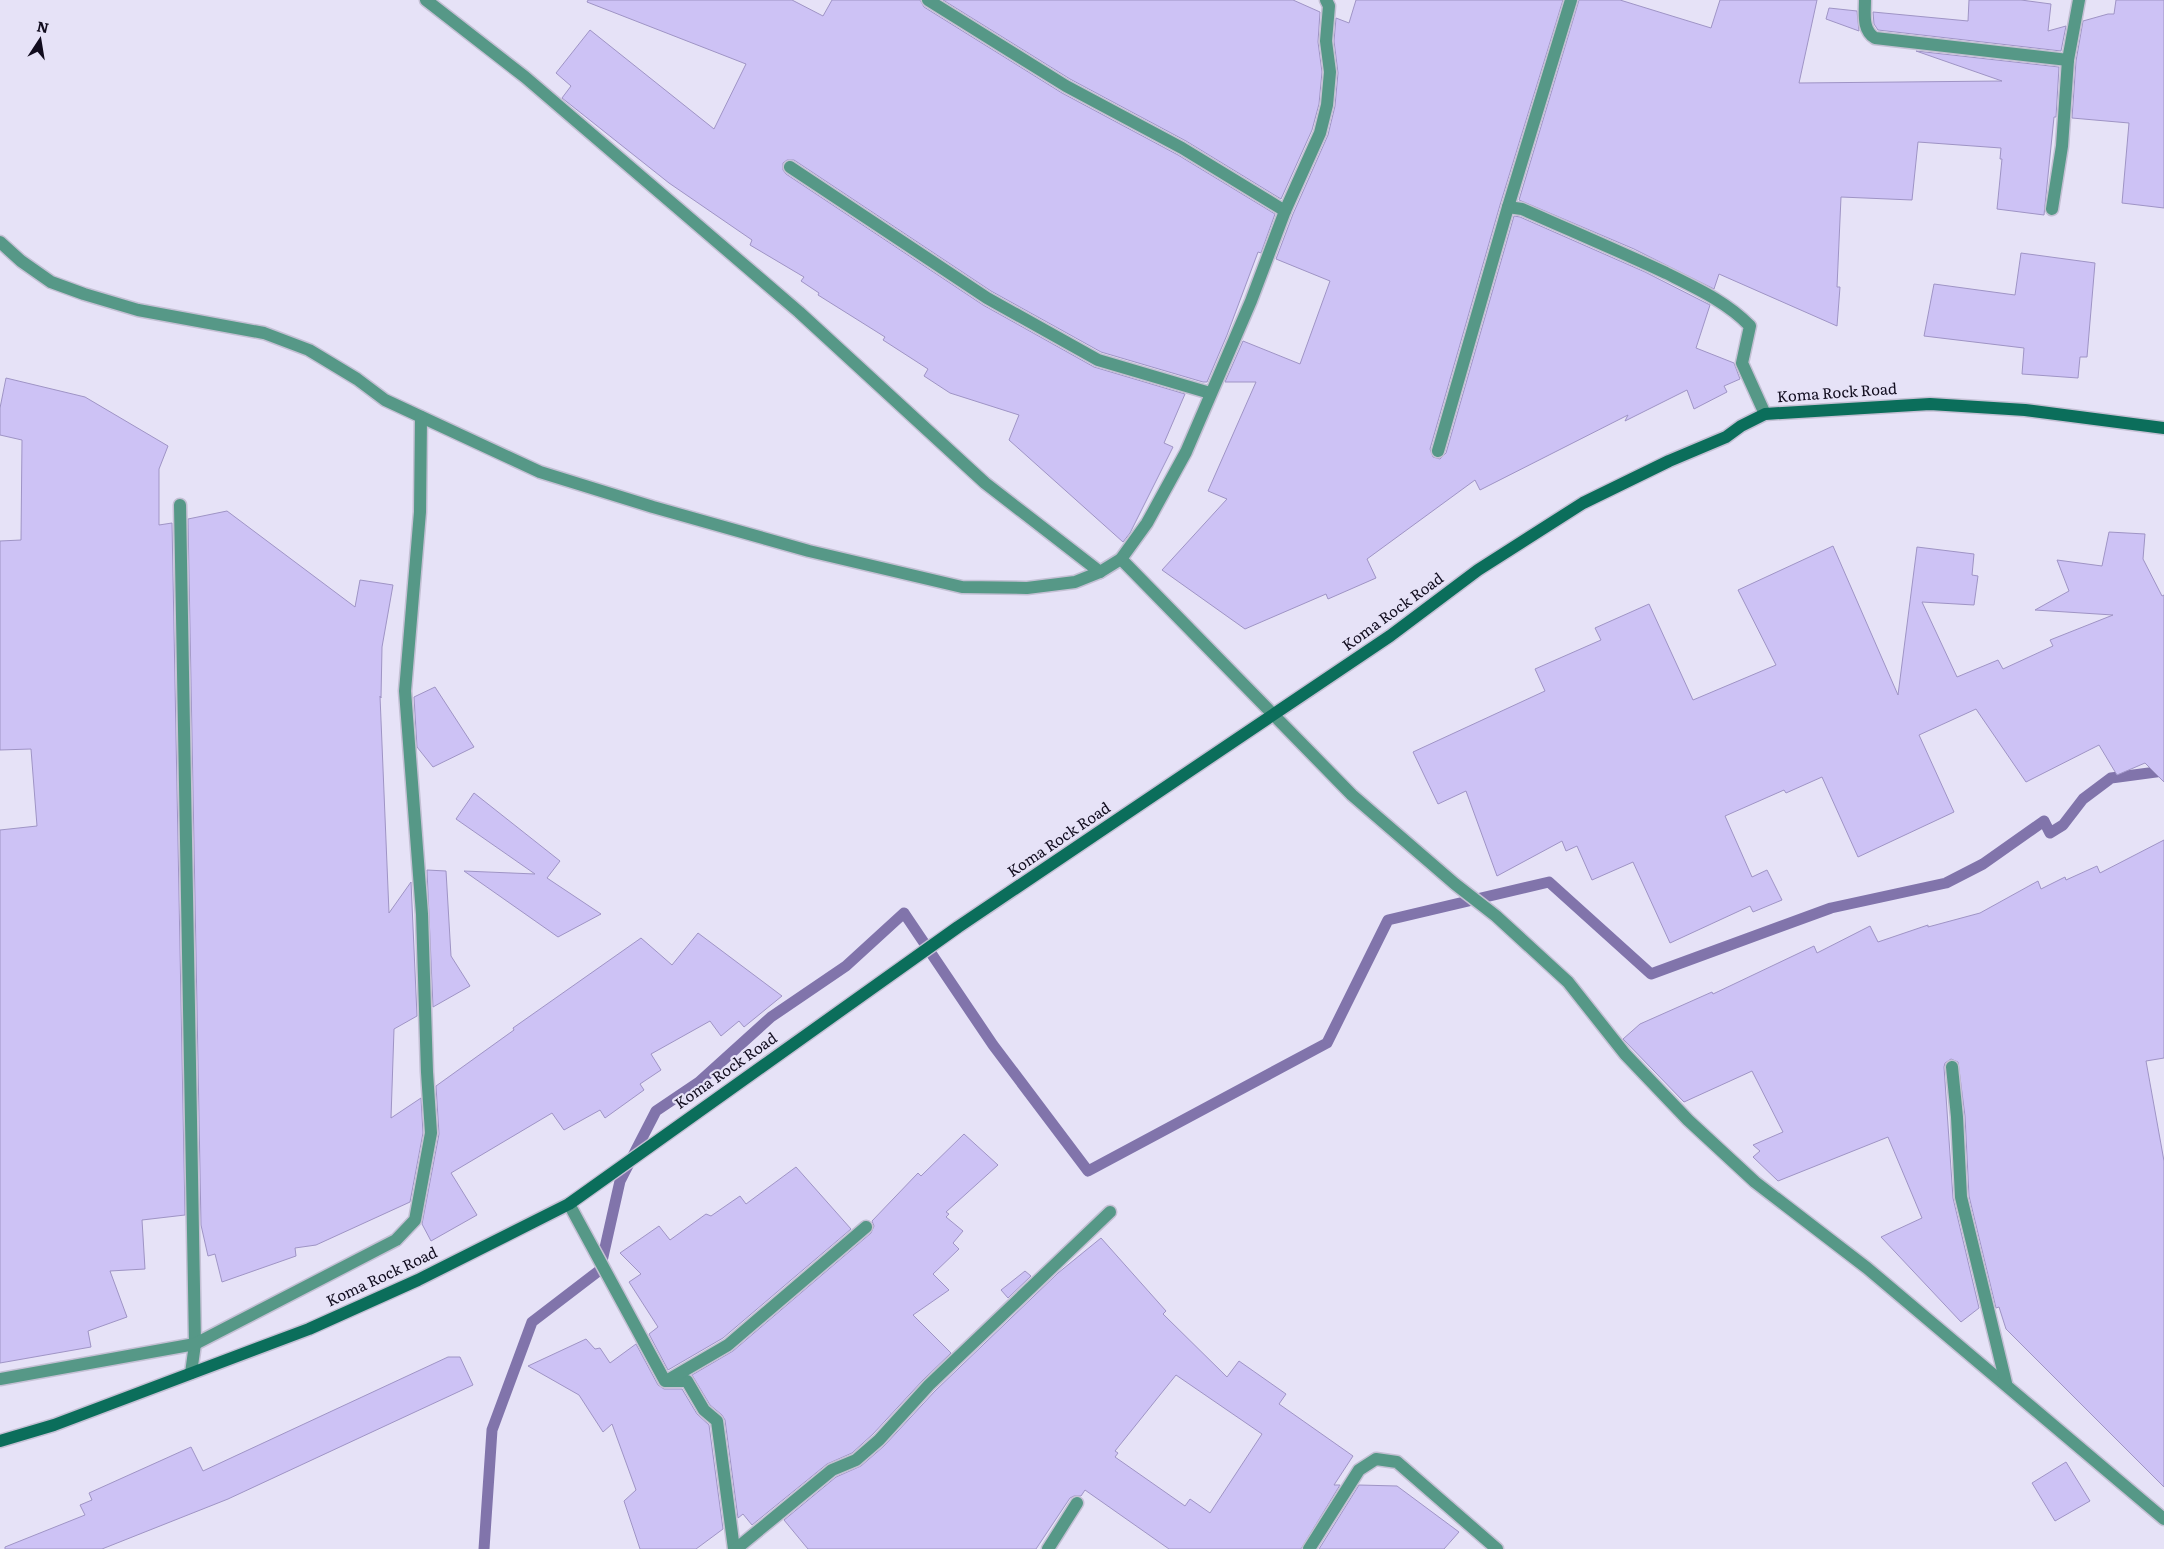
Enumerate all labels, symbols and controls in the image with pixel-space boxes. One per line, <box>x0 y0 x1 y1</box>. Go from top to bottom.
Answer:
north arrow <box>15 15 65 65</box>
text: N <box>35 15 51 37</box>
street label: Koma Rock Road <box>1776 376 1898 407</box>
street label: Koma Rock Road <box>1337 566 1448 655</box>
street label: Koma Rock Road <box>1002 796 1115 882</box>
street label: Koma Rock Road <box>669 1026 781 1114</box>
street label: Koma Rock Road <box>322 1240 441 1312</box>

